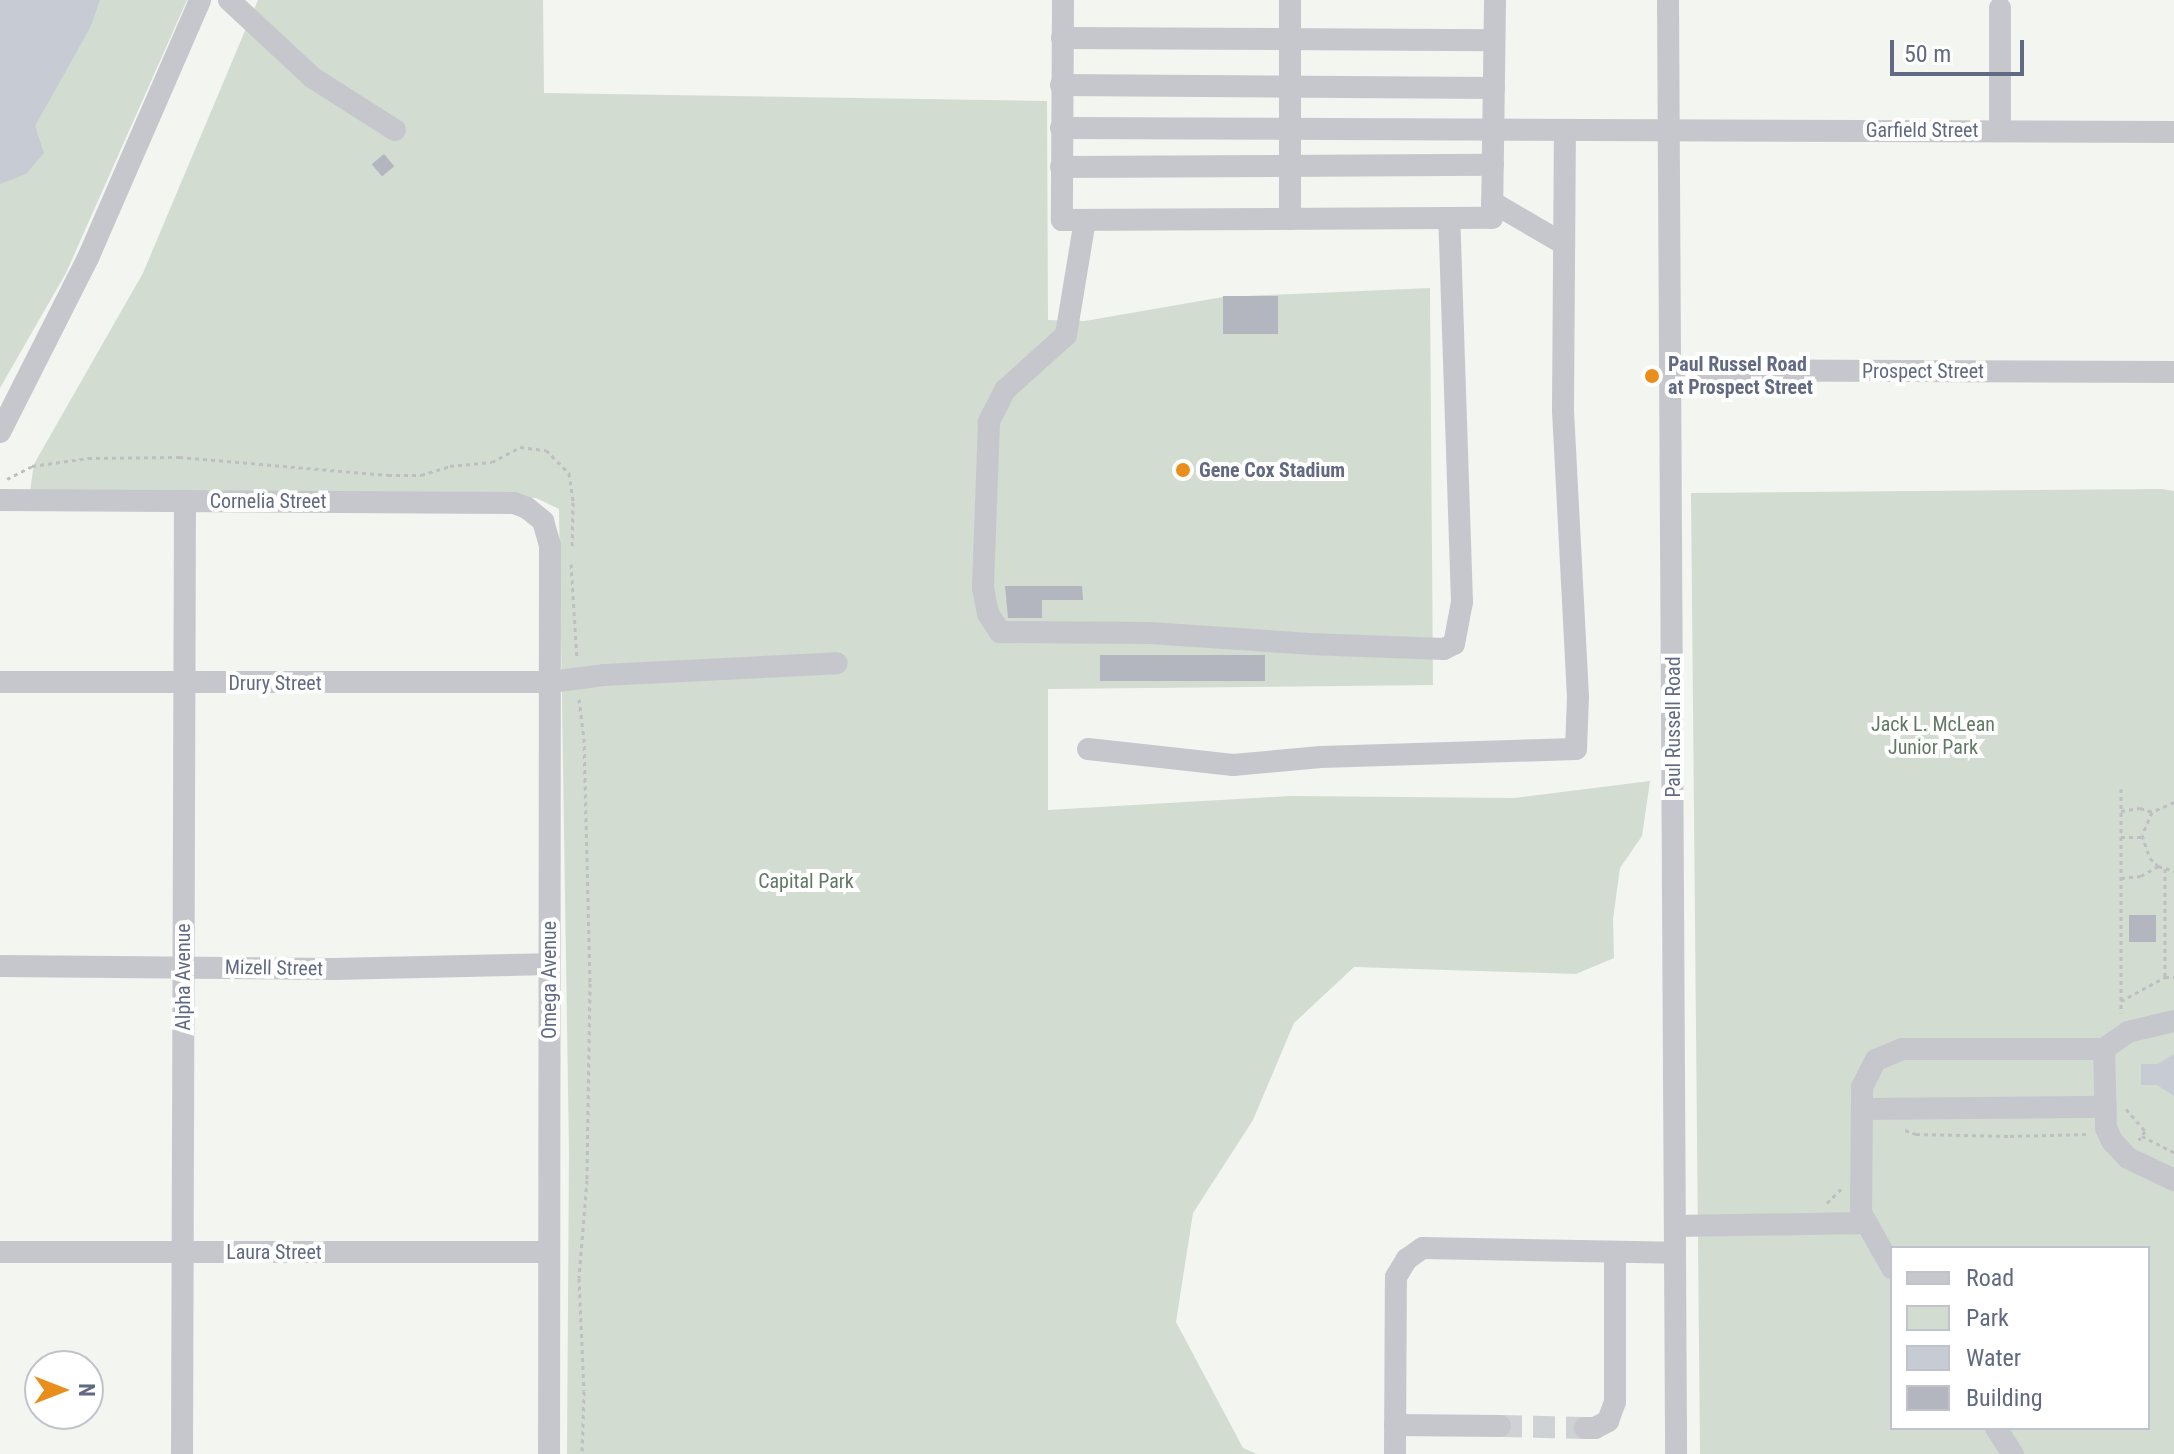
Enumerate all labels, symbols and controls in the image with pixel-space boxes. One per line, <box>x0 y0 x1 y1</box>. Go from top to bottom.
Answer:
scale bar <box>1894 24 2028 74</box>
text: 50 m <box>1904 40 1951 68</box>
street label: Garfield Street <box>1866 118 1978 142</box>
place label: Paul Russel Road at Prospect Street <box>1668 352 1813 399</box>
street label: Prospect Street <box>1862 359 1984 383</box>
marker: Paul Russel Road at Prospect Street <box>1643 367 1661 385</box>
place label: Gene Cox Stadium <box>1199 458 1345 482</box>
marker: Gene Cox Stadium <box>1174 461 1192 479</box>
street label: Cornelia Street <box>210 489 326 513</box>
street label: Paul Russell Road <box>1661 656 1685 798</box>
street label: Drury Street <box>228 671 322 695</box>
park label: Jack L. McLean Junior Park <box>1871 713 1995 760</box>
park label: Capital Park <box>758 869 854 893</box>
street label: Omega Avenue <box>537 921 561 1039</box>
street label: Alpha Avenue <box>171 923 195 1031</box>
street label: Mizell Street <box>225 955 323 981</box>
street label: Laura Street <box>226 1240 322 1264</box>
legend <box>1890 1246 2150 1430</box>
text: Road <box>1966 1264 2014 1292</box>
text: Park <box>1966 1304 2009 1332</box>
text: Water <box>1966 1344 2021 1372</box>
north arrow <box>24 1350 104 1430</box>
text: N <box>74 1383 99 1397</box>
text: Building <box>1966 1384 2043 1412</box>

